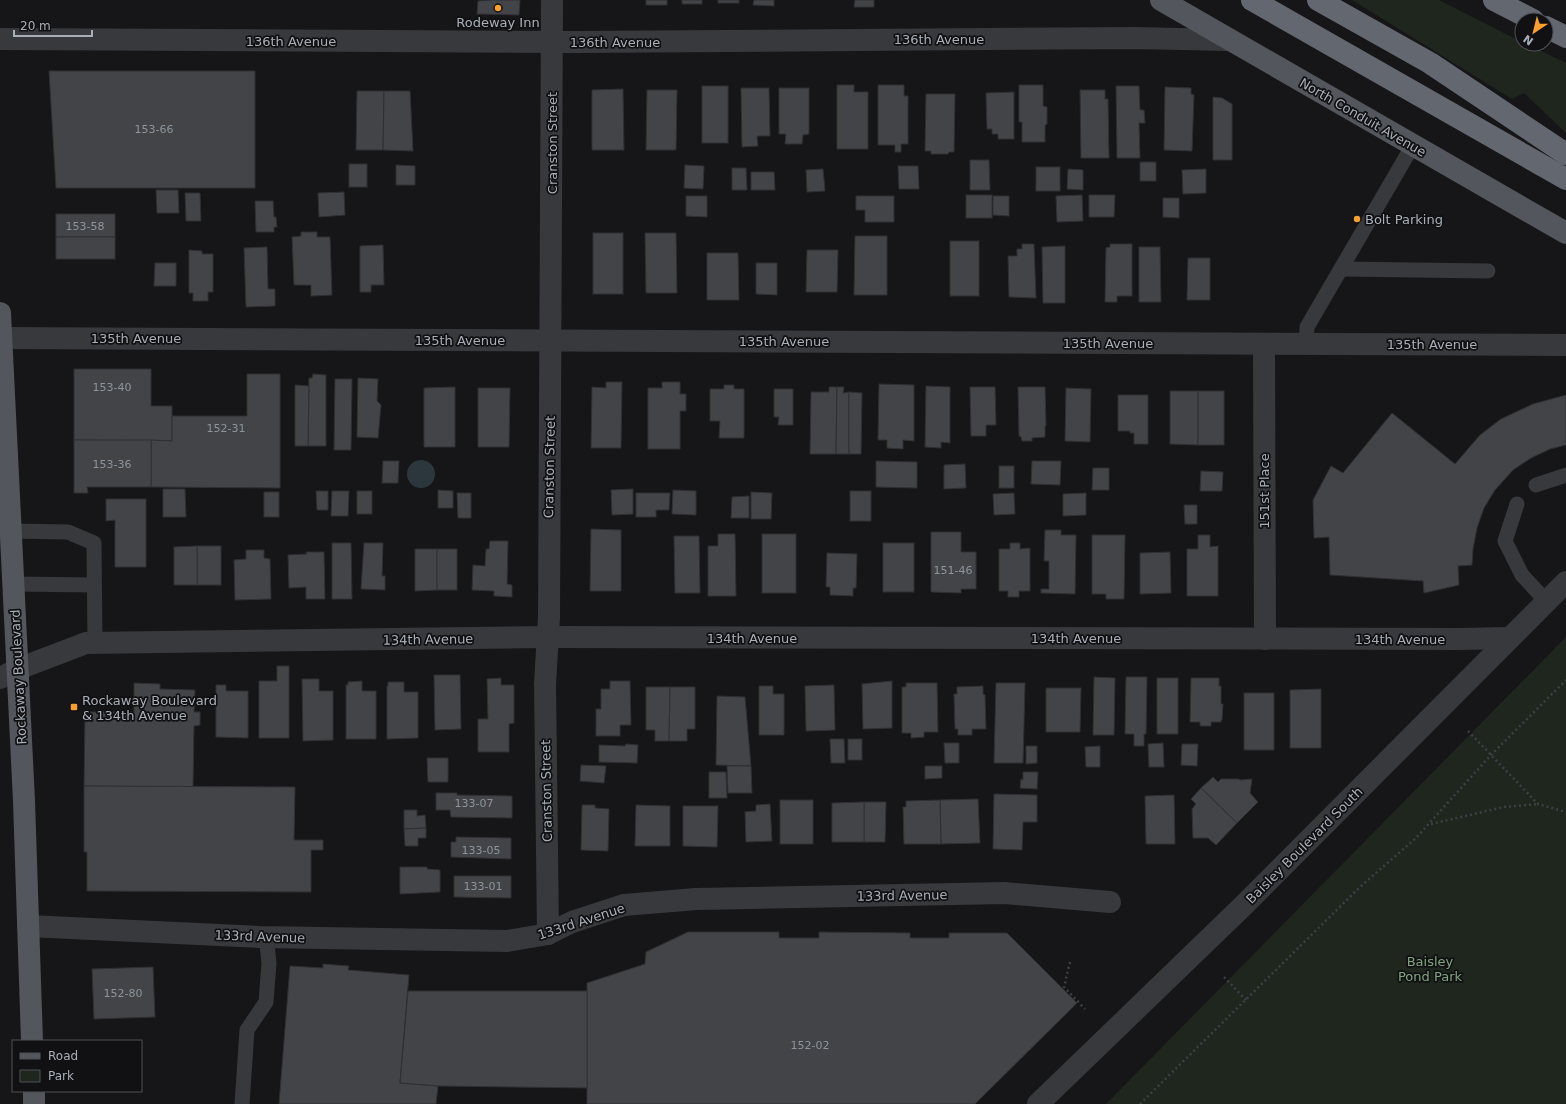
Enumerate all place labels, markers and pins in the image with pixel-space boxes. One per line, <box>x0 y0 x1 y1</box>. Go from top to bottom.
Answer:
marker: Rodeway Inn <box>493 3 503 13</box>
place label: Rodeway Inn <box>456 15 540 30</box>
place label: Bolt Parking <box>1365 212 1443 227</box>
marker: Bolt Parking <box>1352 214 1362 224</box>
place label: Rockaway Boulevard & 134th Avenue <box>82 693 217 723</box>
marker: Rockaway Boulevard & 134th Avenue <box>69 702 79 712</box>

